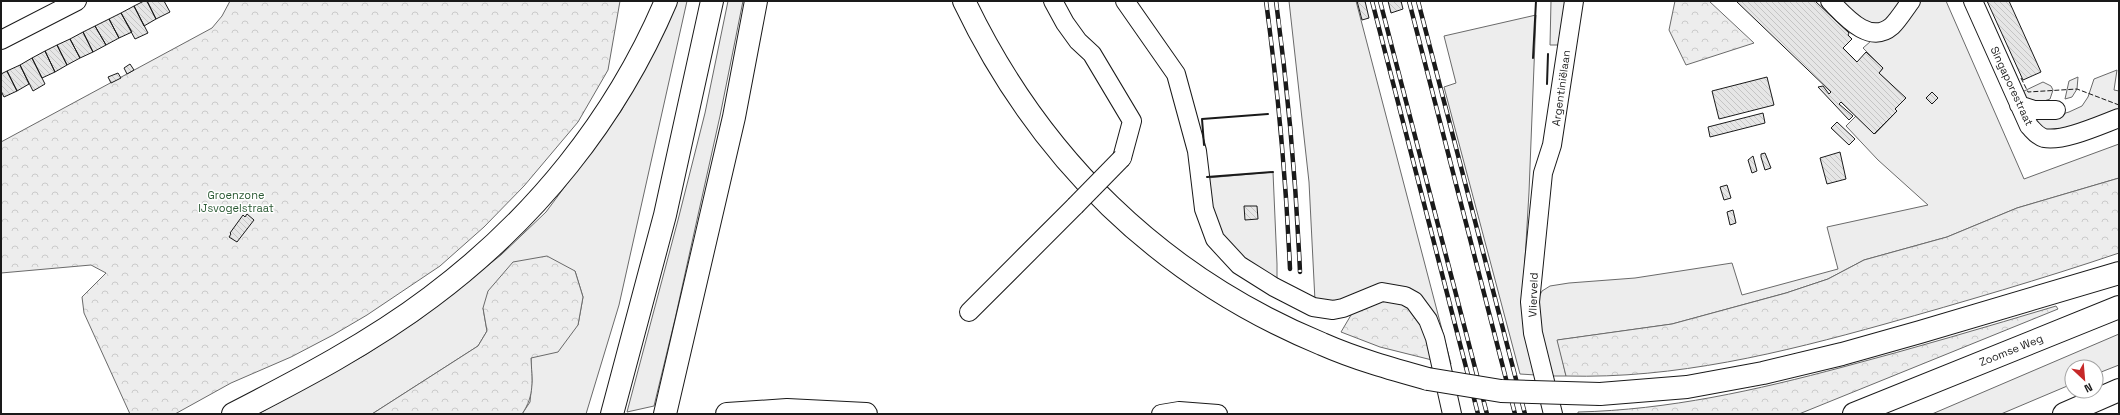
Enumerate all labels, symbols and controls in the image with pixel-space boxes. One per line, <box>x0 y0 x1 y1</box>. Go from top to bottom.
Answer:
street label: Singaporestraat <box>1987 44 2037 128</box>
street label: Argentiniëlaan <box>1549 49 1573 127</box>
park label: Groenzone IJsvogelstraat <box>198 188 274 215</box>
street label: Vlierveld <box>1525 272 1541 318</box>
street label: Zoomse Weg <box>1977 331 2045 369</box>
north arrow <box>2064 359 2104 399</box>
text: N <box>2082 380 2095 396</box>

